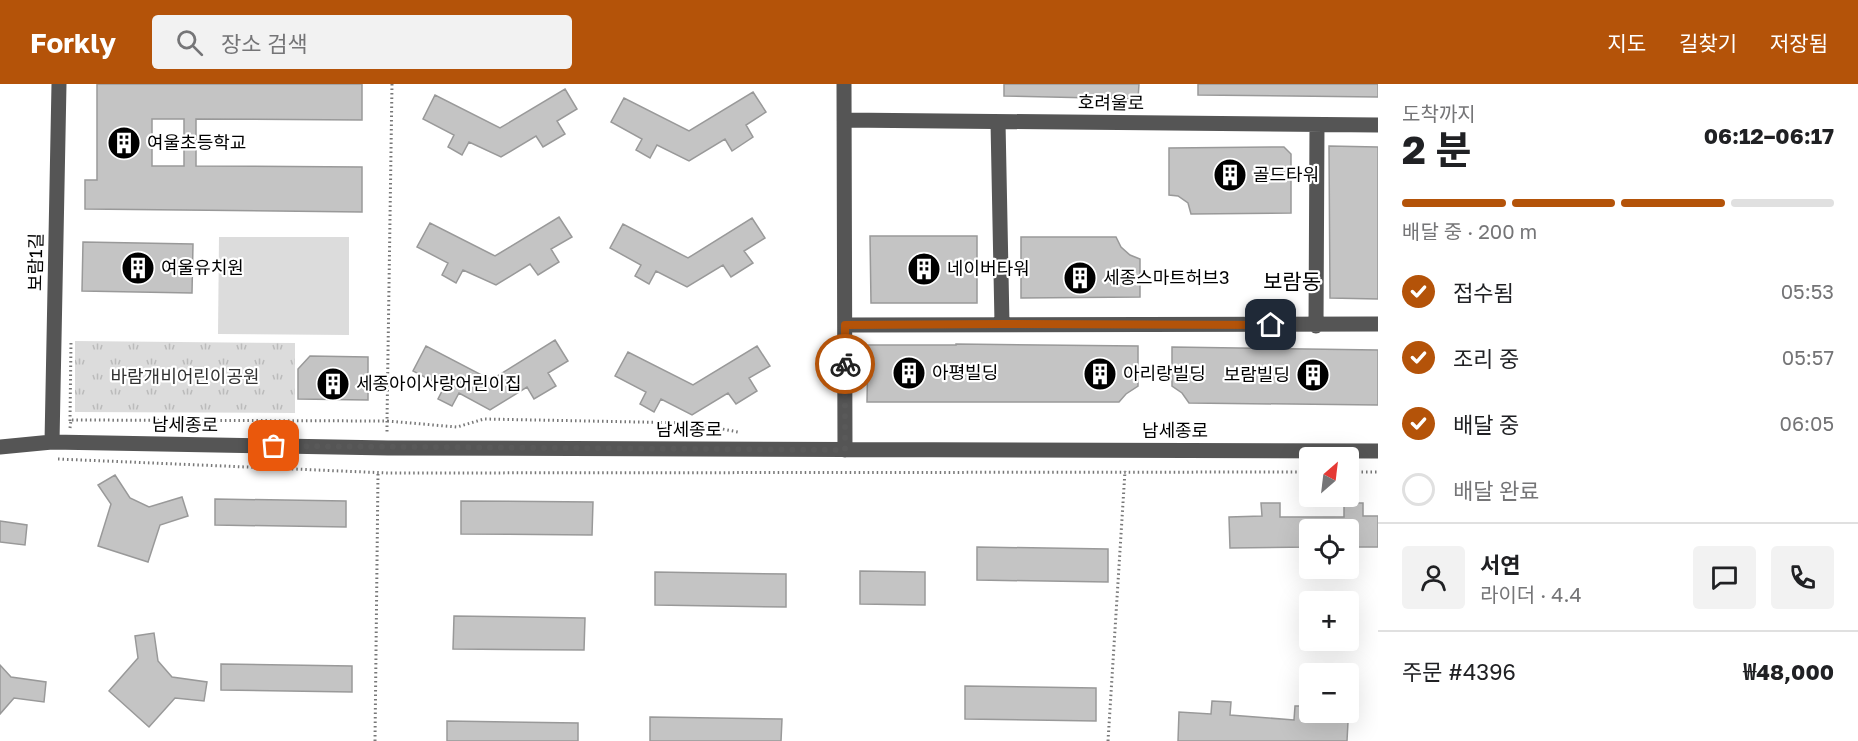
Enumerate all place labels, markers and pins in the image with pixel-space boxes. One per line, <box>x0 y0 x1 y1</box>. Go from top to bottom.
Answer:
building icon: 여울초등학교 <box>106 125 142 161</box>
place label: 여울초등학교 <box>147 131 246 153</box>
building icon: 골드타워 <box>1212 157 1248 193</box>
place label: 골드타워 <box>1253 163 1319 185</box>
building icon: 여울유치원 <box>120 250 156 286</box>
building icon: 네이버타워 <box>906 251 942 287</box>
place label: 여울유치원 <box>161 256 244 278</box>
place label: 네이버타워 <box>947 257 1030 279</box>
building icon: 세종스마트허브3 <box>1062 260 1098 296</box>
place label: 세종스마트허브3 <box>1103 266 1229 288</box>
pin <box>1245 299 1296 350</box>
building icon: 아평빌딩 <box>891 355 927 391</box>
building icon: 아리랑빌딩 <box>1082 356 1118 392</box>
building icon: 보람빌딩 <box>1295 357 1331 393</box>
place label: 아평빌딩 <box>932 361 998 383</box>
place label: 아리랑빌딩 <box>1123 362 1206 384</box>
place label: 보람빌딩 <box>1224 363 1290 385</box>
building icon: 세종아이사랑어린이집 <box>315 366 351 402</box>
place label: 세종아이사랑어린이집 <box>356 372 522 394</box>
pin <box>248 420 299 471</box>

